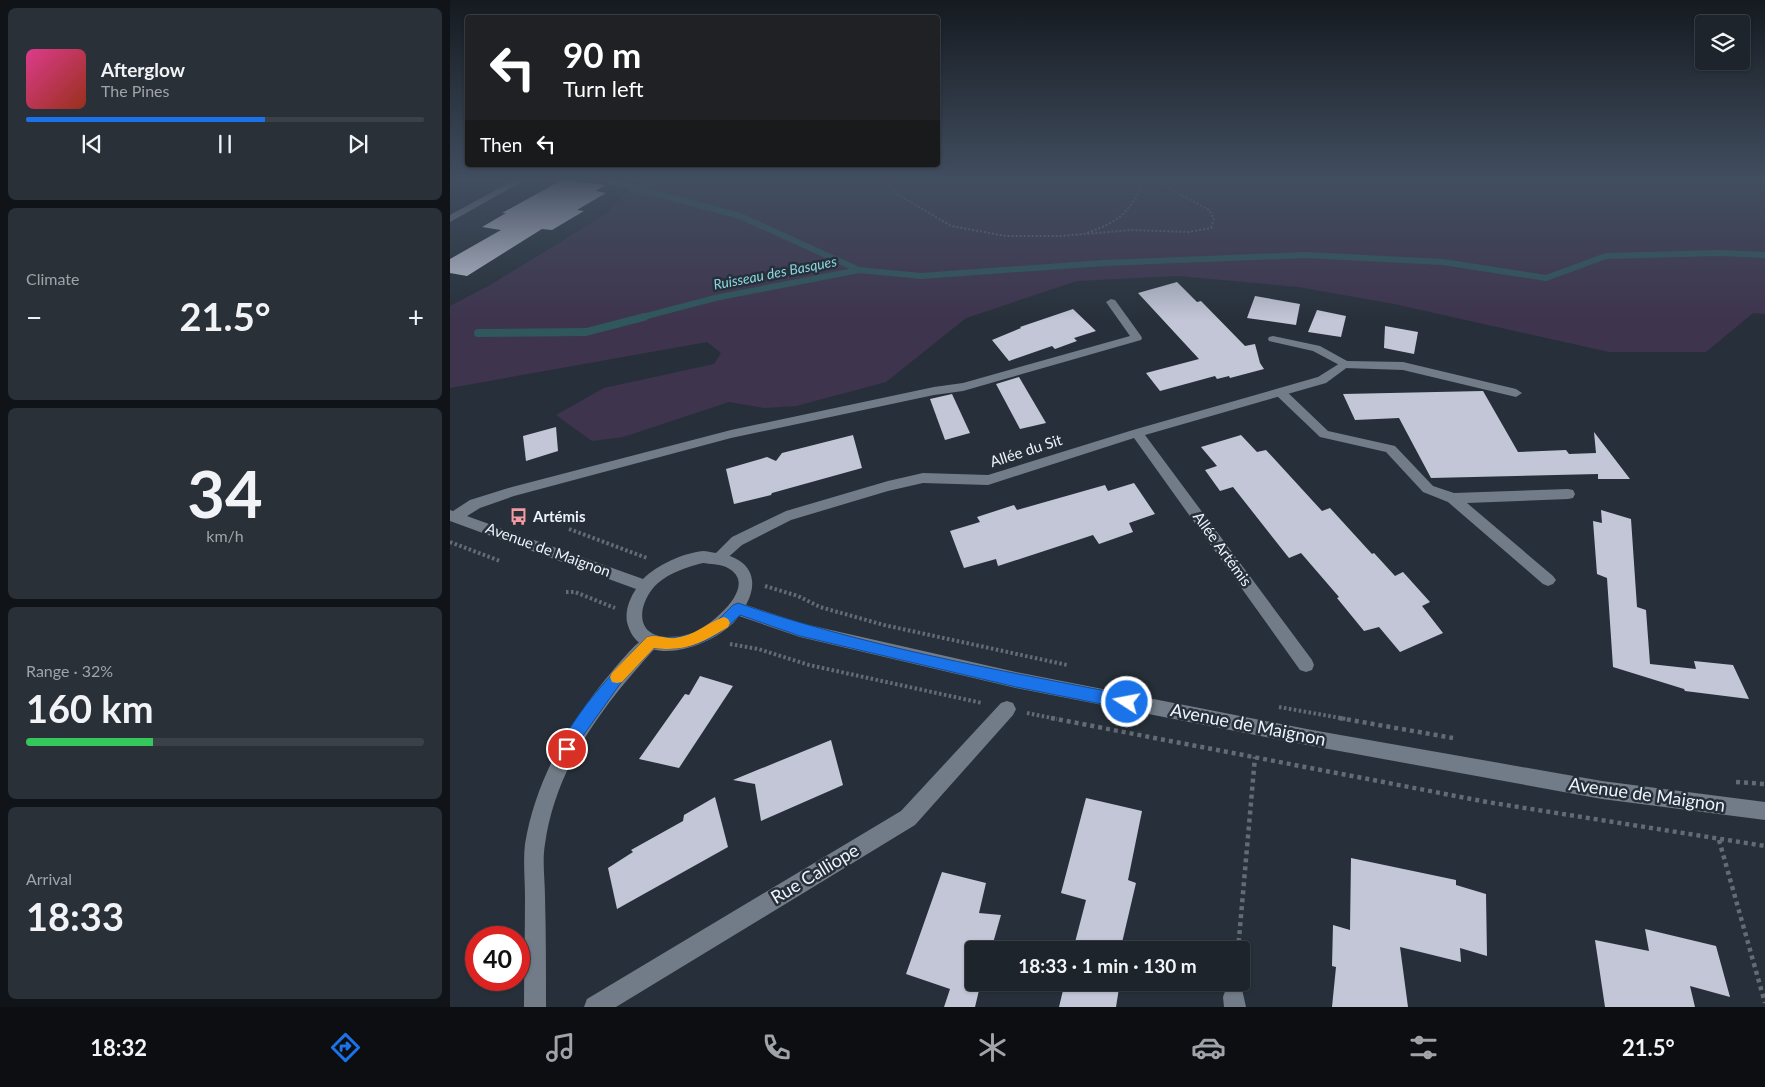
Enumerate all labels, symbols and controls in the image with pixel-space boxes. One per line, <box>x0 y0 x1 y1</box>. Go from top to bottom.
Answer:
map controls <box>1695 15 1750 70</box>
button: layers <box>1695 15 1750 70</box>
text: 90 m <box>563 33 641 75</box>
icon: left <box>480 35 545 100</box>
text: Afterglow <box>101 58 185 81</box>
text: Turn left <box>563 75 644 102</box>
text: The Pines <box>101 81 170 100</box>
icon: previous <box>78 130 106 158</box>
icon: pause <box>211 130 239 158</box>
icon: next <box>344 130 372 158</box>
icon: left <box>532 130 560 158</box>
text: Then <box>480 133 522 156</box>
water label: Ruisseau des Basques <box>712 252 838 293</box>
text: Climate <box>26 269 79 288</box>
text: 21.5° <box>180 293 270 339</box>
text: − <box>26 300 42 334</box>
text: + <box>408 300 424 334</box>
street label: Allée du Sit <box>987 430 1065 470</box>
text: 34 <box>187 454 263 532</box>
bus stop icon: Artémis <box>509 507 529 527</box>
place label: Artémis <box>532 507 586 525</box>
street label: Allée Artémis <box>1190 508 1256 589</box>
street label: Avenue de Maignon <box>483 518 613 580</box>
text: km/h <box>206 526 244 545</box>
text: Range · 32% <box>26 661 113 680</box>
position arrow <box>1100 675 1152 727</box>
text: 160 km <box>26 685 154 731</box>
street label: Avenue de Maignon <box>1169 698 1328 750</box>
pin <box>546 728 588 770</box>
icon: arrive <box>553 735 581 763</box>
street label: Avenue de Maignon <box>1567 772 1727 816</box>
street label: Rue Calliope <box>767 838 862 908</box>
text: Arrival <box>26 869 72 888</box>
text: 18:33 <box>26 893 124 939</box>
speed limit sign: 40 <box>465 926 530 991</box>
text: 18:33 · 1 min · 130 m <box>1018 954 1197 977</box>
icon: directions <box>328 1030 363 1065</box>
icon: music <box>543 1030 578 1065</box>
icon: phone <box>759 1030 794 1065</box>
icon: climate <box>975 1030 1010 1065</box>
icon: car <box>1191 1030 1226 1065</box>
icon: filters <box>1406 1030 1441 1065</box>
text: 18:32 <box>90 1034 147 1061</box>
text: 21.5° <box>1622 1034 1675 1061</box>

